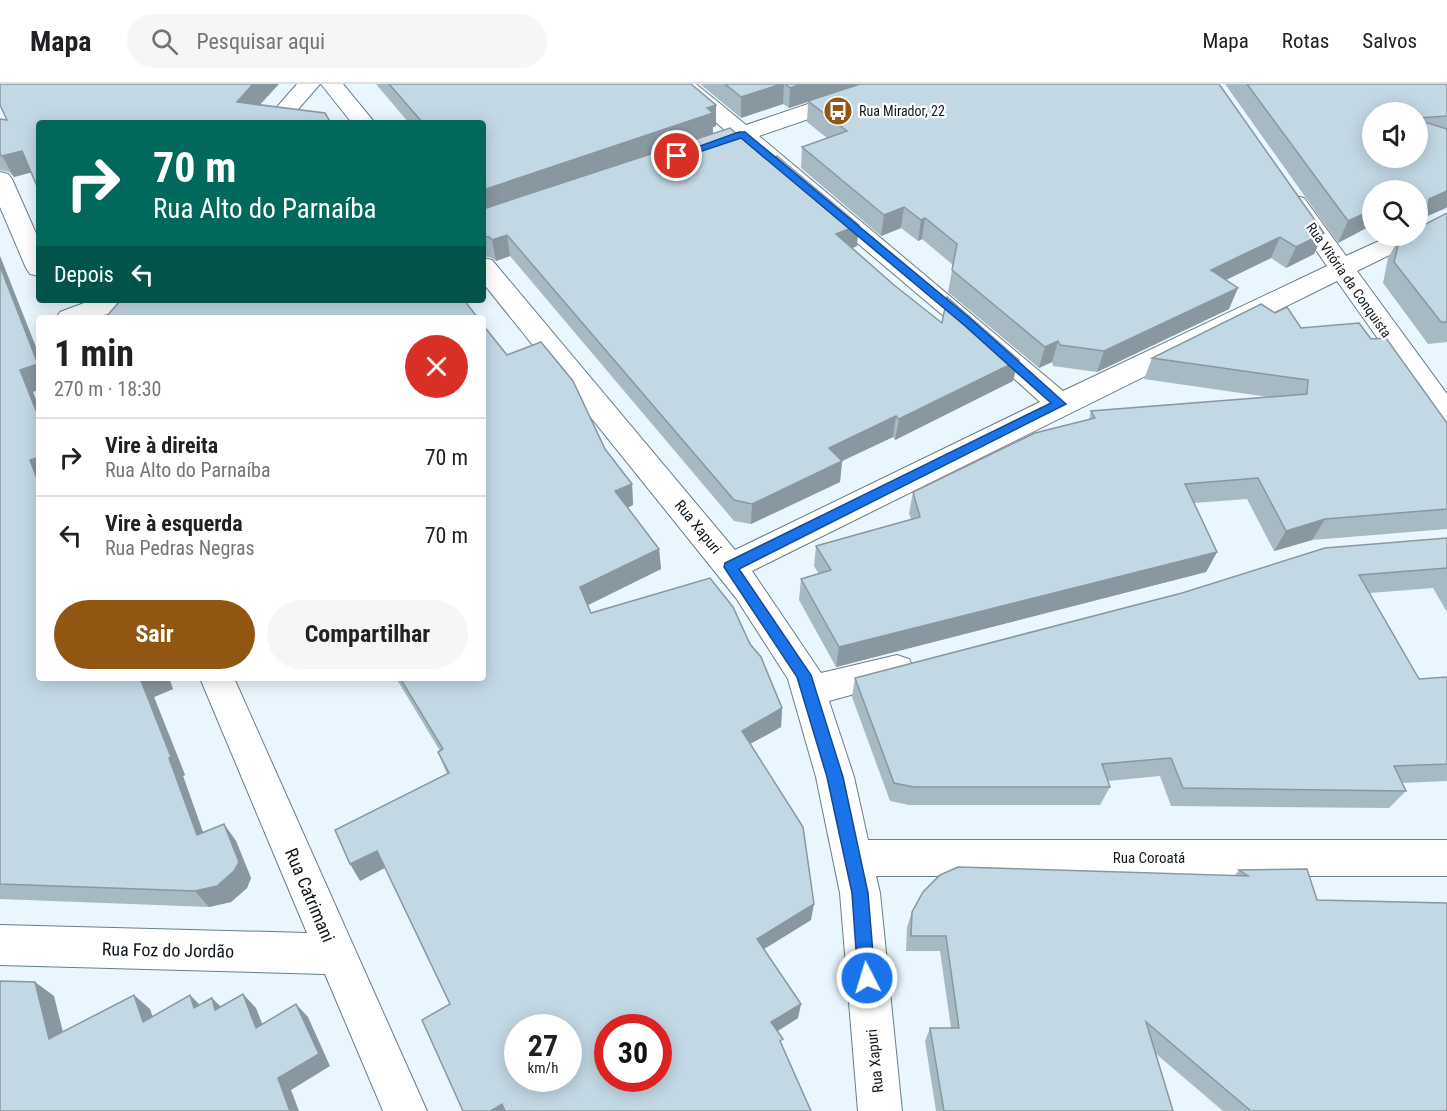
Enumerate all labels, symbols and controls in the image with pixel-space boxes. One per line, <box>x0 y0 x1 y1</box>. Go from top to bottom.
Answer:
search box <box>127 14 547 68</box>
text: Mapa <box>30 25 91 58</box>
icon: search <box>148 25 181 58</box>
text: Pesquisar aqui <box>196 29 325 54</box>
text: Mapa <box>1202 29 1249 53</box>
text: Rotas <box>1282 29 1329 53</box>
text: Salvos <box>1362 29 1417 53</box>
bus stop icon: Rua Mirador, 22 <box>822 95 854 127</box>
map controls <box>1362 102 1428 246</box>
button: sound <box>1362 102 1428 168</box>
place label: Rua Mirador, 22 <box>859 103 945 119</box>
pin <box>651 130 702 181</box>
icon: arrive <box>660 139 693 172</box>
text: 70 m <box>153 143 236 192</box>
icon: right <box>54 144 132 222</box>
button: search <box>1362 180 1428 246</box>
text: Rua Alto do Parnaíba <box>153 193 377 225</box>
street label: Rua Vitória da Conquista <box>1303 220 1395 340</box>
icon: left <box>126 258 159 291</box>
text: Depois <box>54 262 114 287</box>
text: 1 min <box>54 333 134 375</box>
button: close <box>405 335 468 398</box>
text: 270 m · 18:30 <box>54 377 161 401</box>
text: Vire à direita <box>105 433 218 458</box>
icon: right <box>54 441 87 474</box>
text: 70 m <box>425 445 468 470</box>
text: Rua Alto do Parnaíba <box>105 458 271 482</box>
street label: Rua Xapuri <box>671 496 725 558</box>
text: Vire à esquerda <box>105 511 243 536</box>
icon: left <box>54 519 87 552</box>
text: 70 m <box>425 523 468 548</box>
text: Rua Pedras Negras <box>105 536 255 560</box>
button: Sair <box>54 600 255 669</box>
button: Compartilhar <box>267 600 468 669</box>
street label: Rua Catrimani <box>281 845 339 945</box>
street label: Rua Coroatá <box>1113 849 1185 867</box>
street label: Rua Foz do Jordão <box>102 938 234 962</box>
position arrow <box>835 946 899 1010</box>
speed limit sign: 30 <box>594 1014 672 1092</box>
text: 27 <box>528 1028 558 1063</box>
street label: Rua Xapuri <box>863 1028 887 1094</box>
text: km/h <box>528 1059 558 1077</box>

